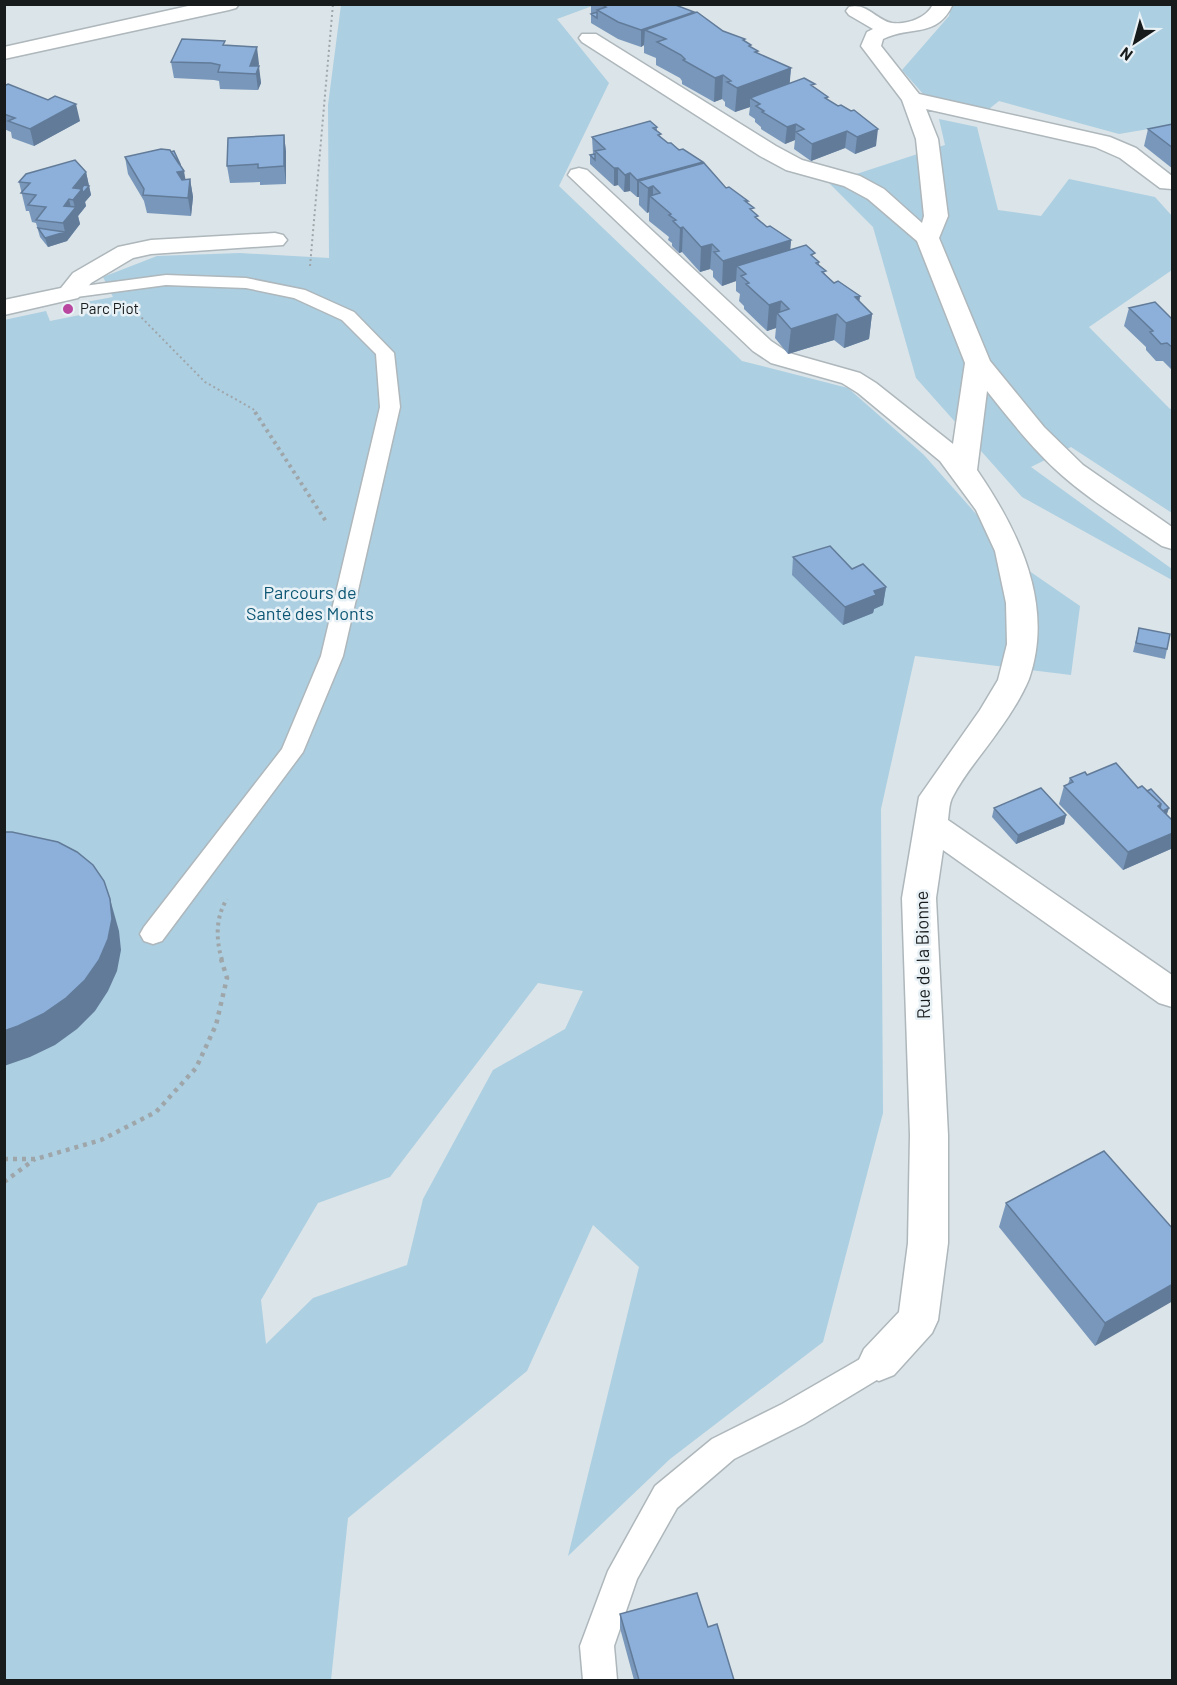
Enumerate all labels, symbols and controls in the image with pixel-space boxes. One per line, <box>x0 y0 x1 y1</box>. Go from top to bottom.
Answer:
north arrow <box>1105 12 1165 72</box>
text: N <box>1116 44 1136 65</box>
place label: Parc Piot <box>80 299 139 317</box>
marker: Parc Piot <box>61 302 75 316</box>
park label: Parcours de Santé des Monts <box>246 581 374 624</box>
street label: Rue de la Bionne <box>910 891 934 1019</box>

